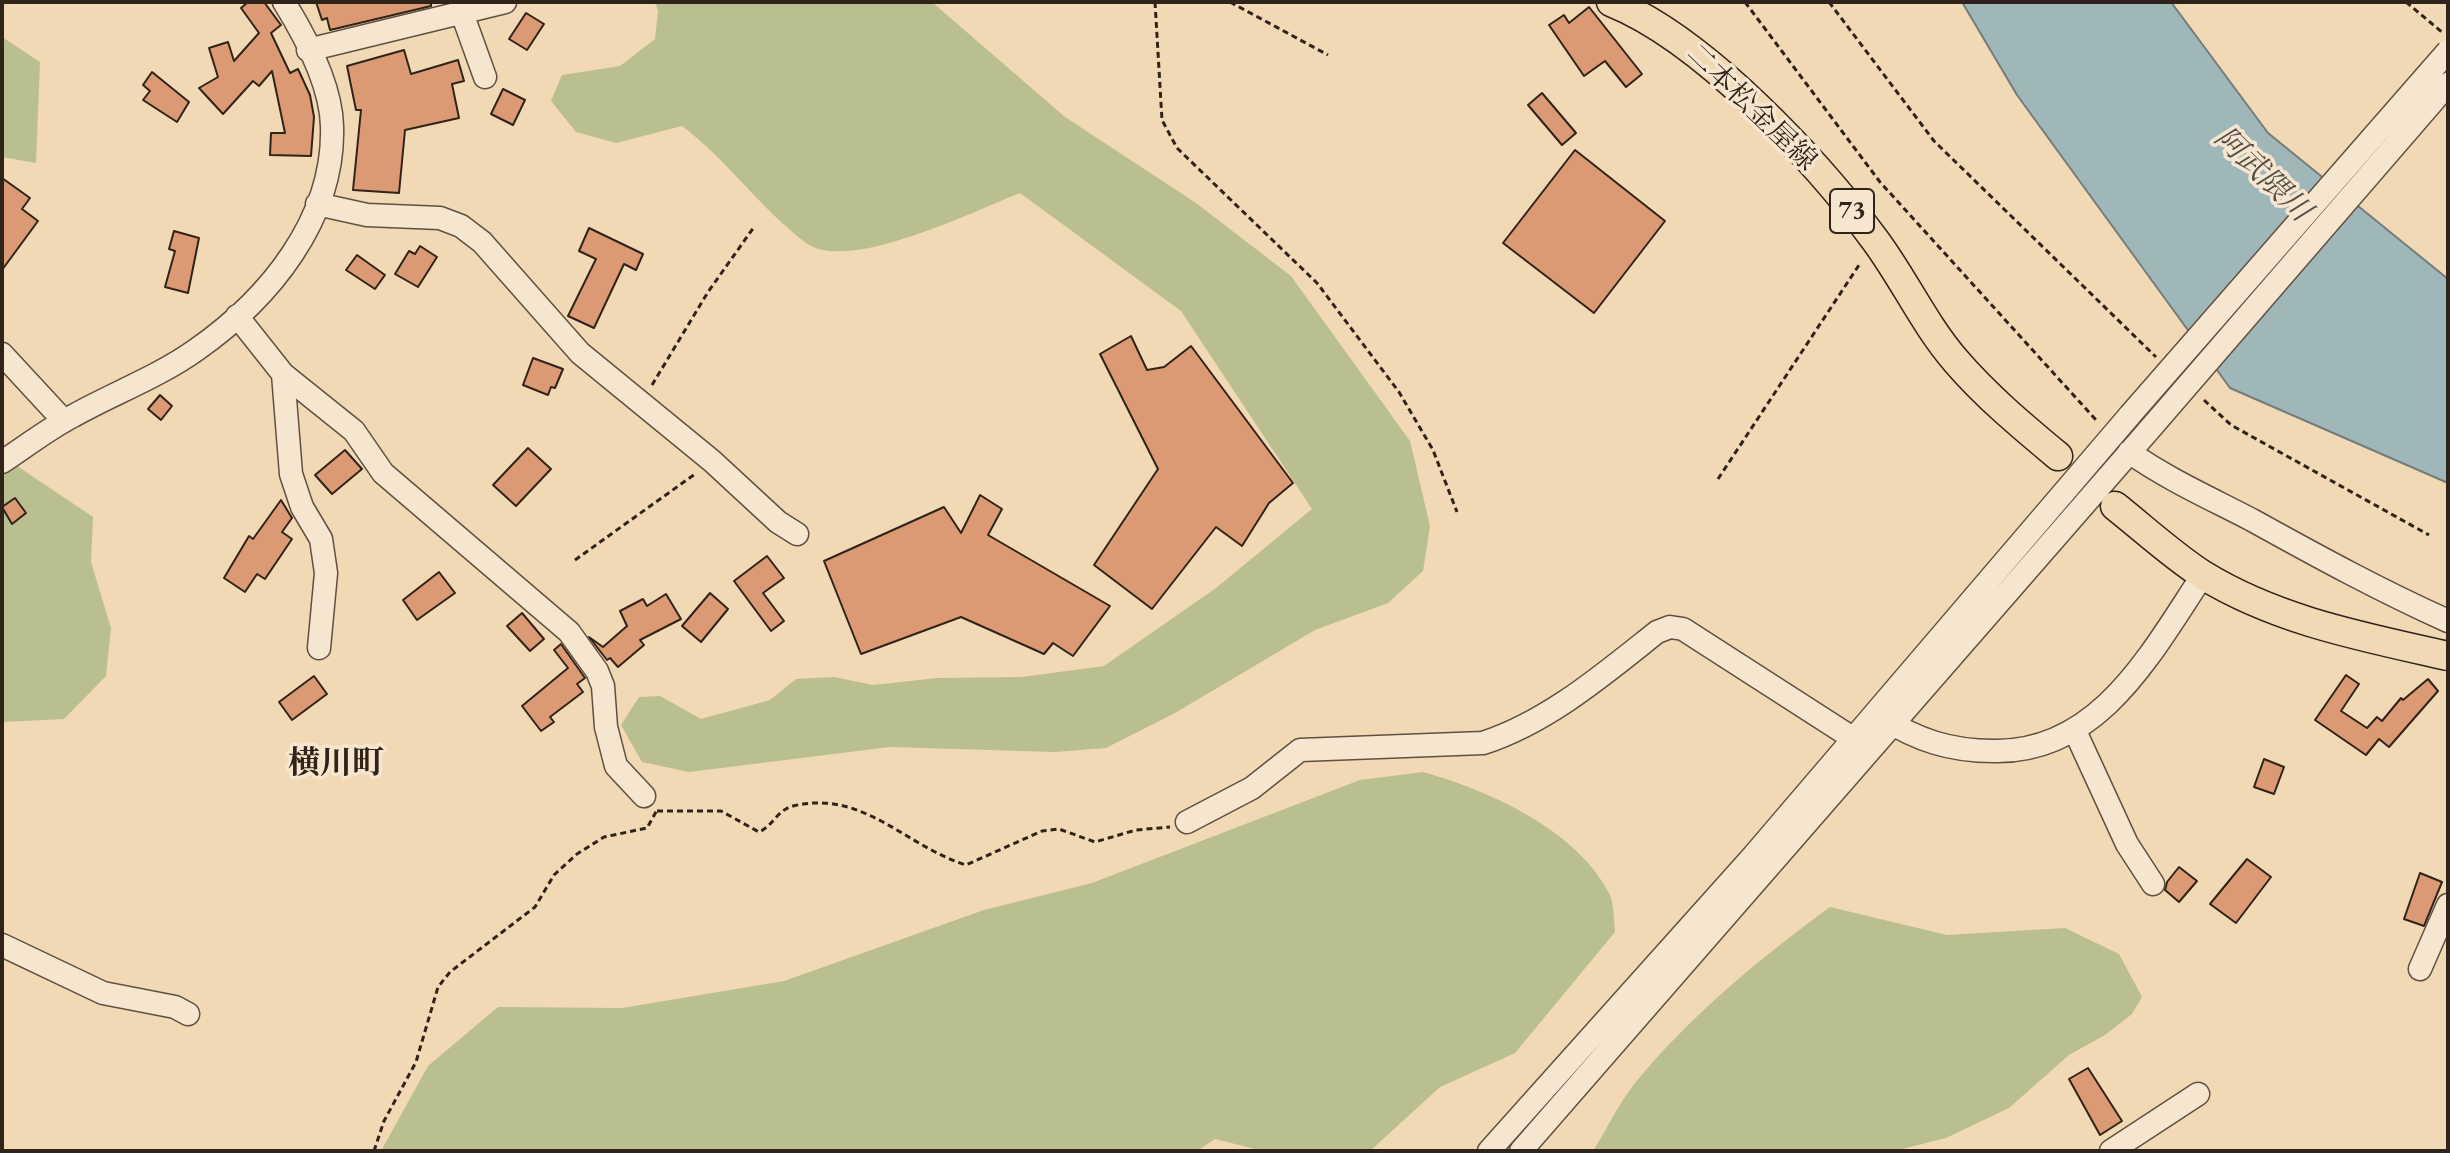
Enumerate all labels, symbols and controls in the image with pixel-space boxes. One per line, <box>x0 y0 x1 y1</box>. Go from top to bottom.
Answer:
street label: 二本松金屋線 <box>1679 38 1823 178</box>
water label: 阿武隈川 <box>2206 120 2318 230</box>
road number: 73 <box>1830 189 1874 233</box>
district label: 横川町 <box>288 745 384 783</box>

